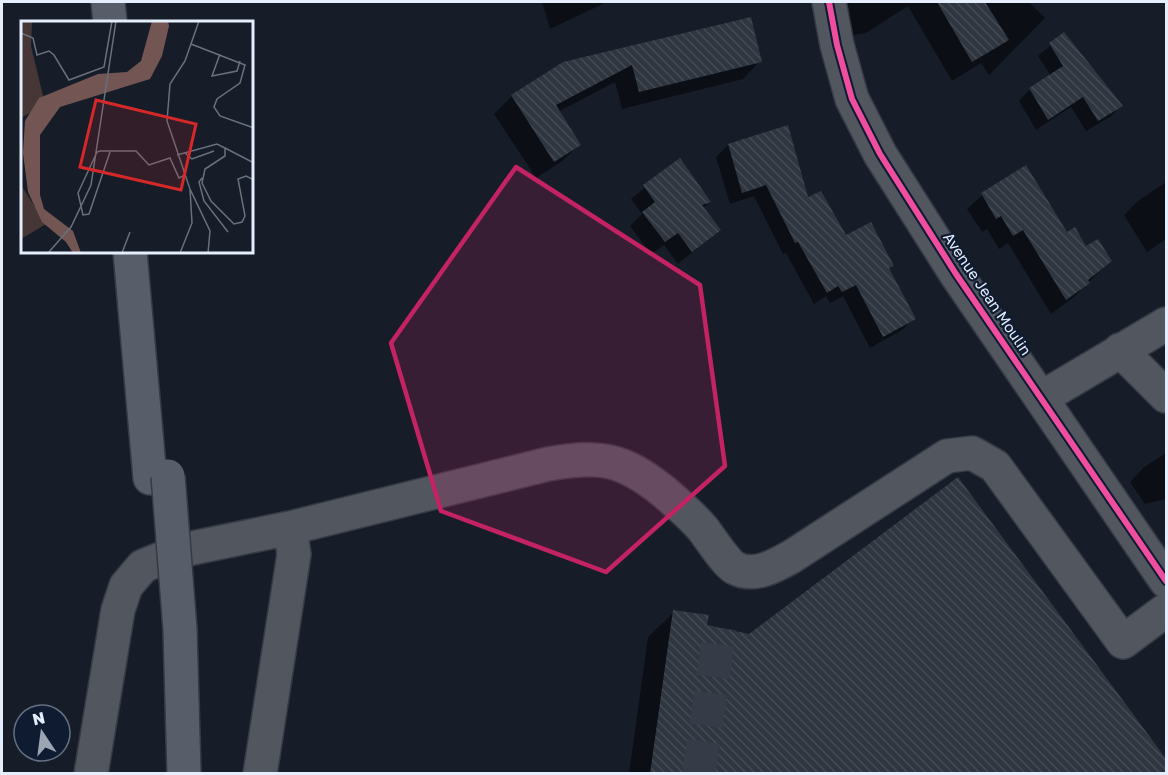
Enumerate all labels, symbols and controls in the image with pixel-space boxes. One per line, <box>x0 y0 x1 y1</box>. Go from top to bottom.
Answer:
inset map <box>21 21 254 254</box>
street label: Avenue Jean Moulin <box>940 229 1036 358</box>
north arrow <box>12 703 72 763</box>
text: N <box>30 707 47 729</box>

